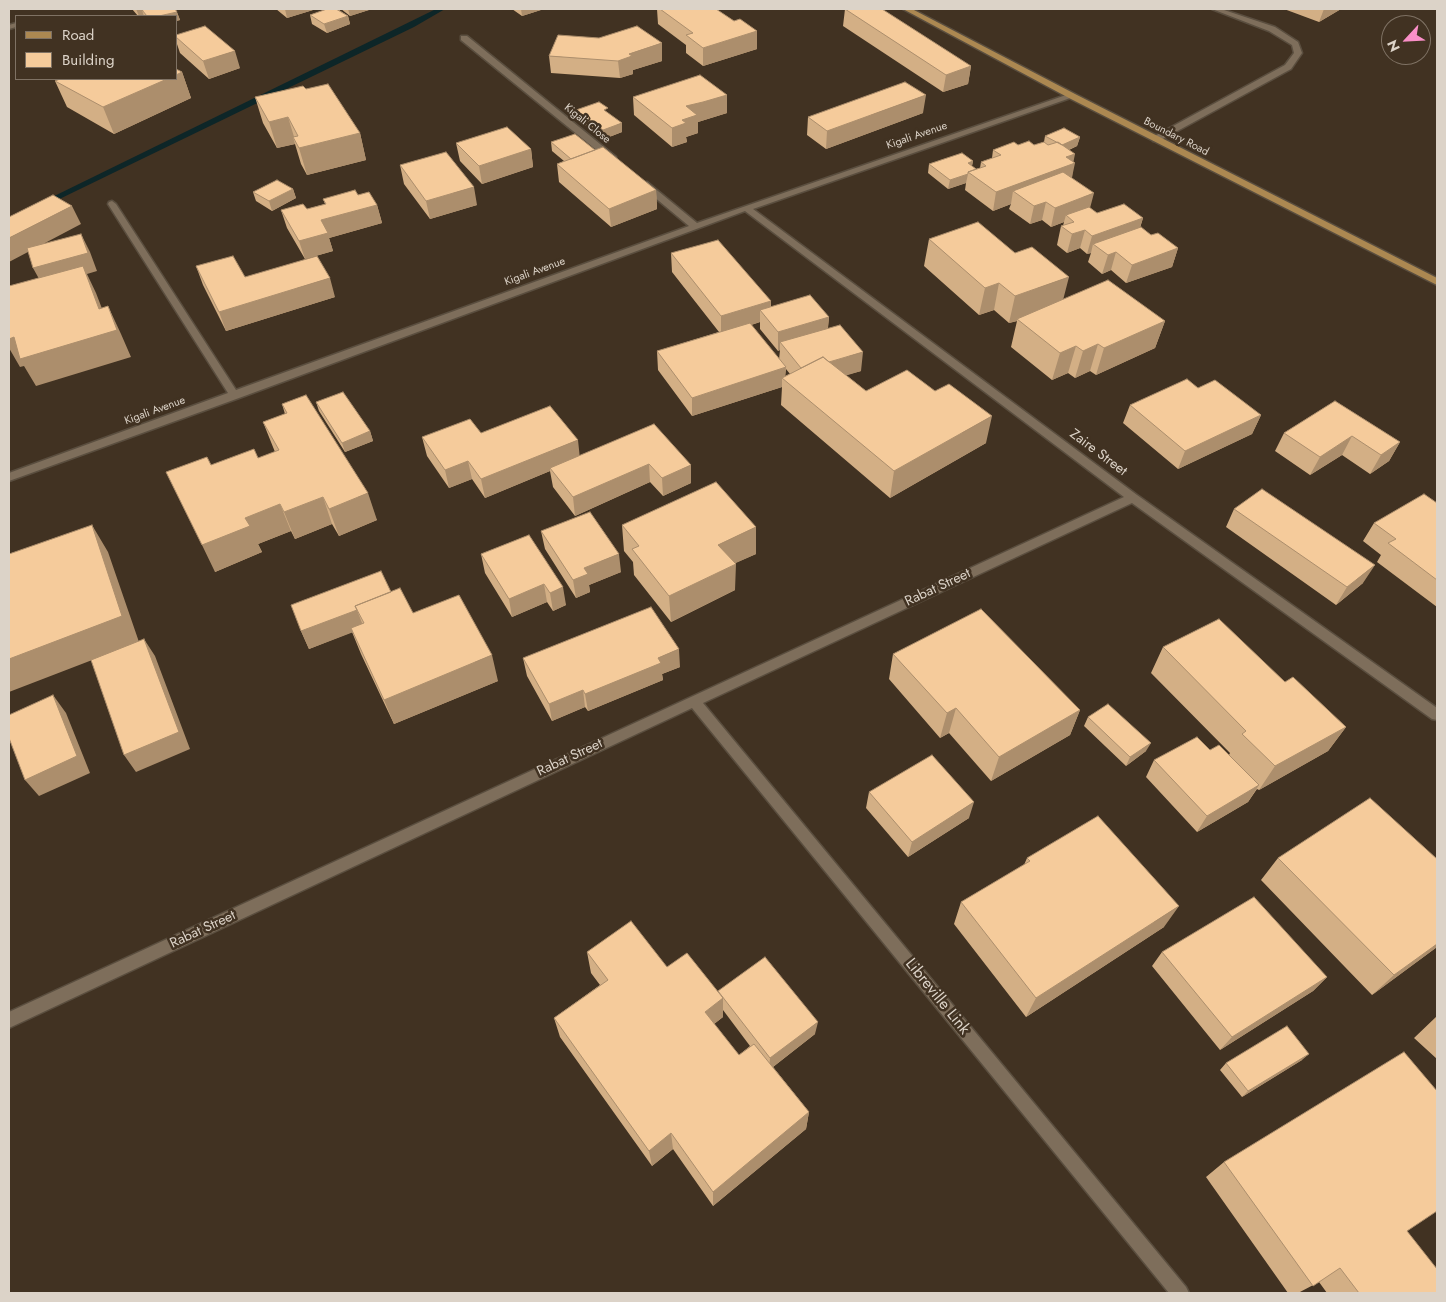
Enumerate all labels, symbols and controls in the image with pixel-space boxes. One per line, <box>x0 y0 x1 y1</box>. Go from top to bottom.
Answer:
legend <box>15 15 178 80</box>
north arrow <box>1381 15 1431 65</box>
text: Road <box>62 24 94 46</box>
text: N <box>1382 37 1405 55</box>
text: Building <box>62 49 114 71</box>
street label: Kigali Close <box>561 101 613 147</box>
street label: Boundary Road <box>1141 115 1211 159</box>
street label: Kigali Avenue <box>885 119 949 153</box>
street label: Kigali Avenue <box>503 255 567 289</box>
street label: Kigali Avenue <box>123 394 187 428</box>
street label: Zaire Street <box>1066 426 1130 480</box>
street label: Rabat Street <box>903 566 973 610</box>
street label: Rabat Street <box>535 736 605 780</box>
street label: Rabat Street <box>168 908 238 952</box>
street label: Libreville Link <box>901 955 973 1039</box>

